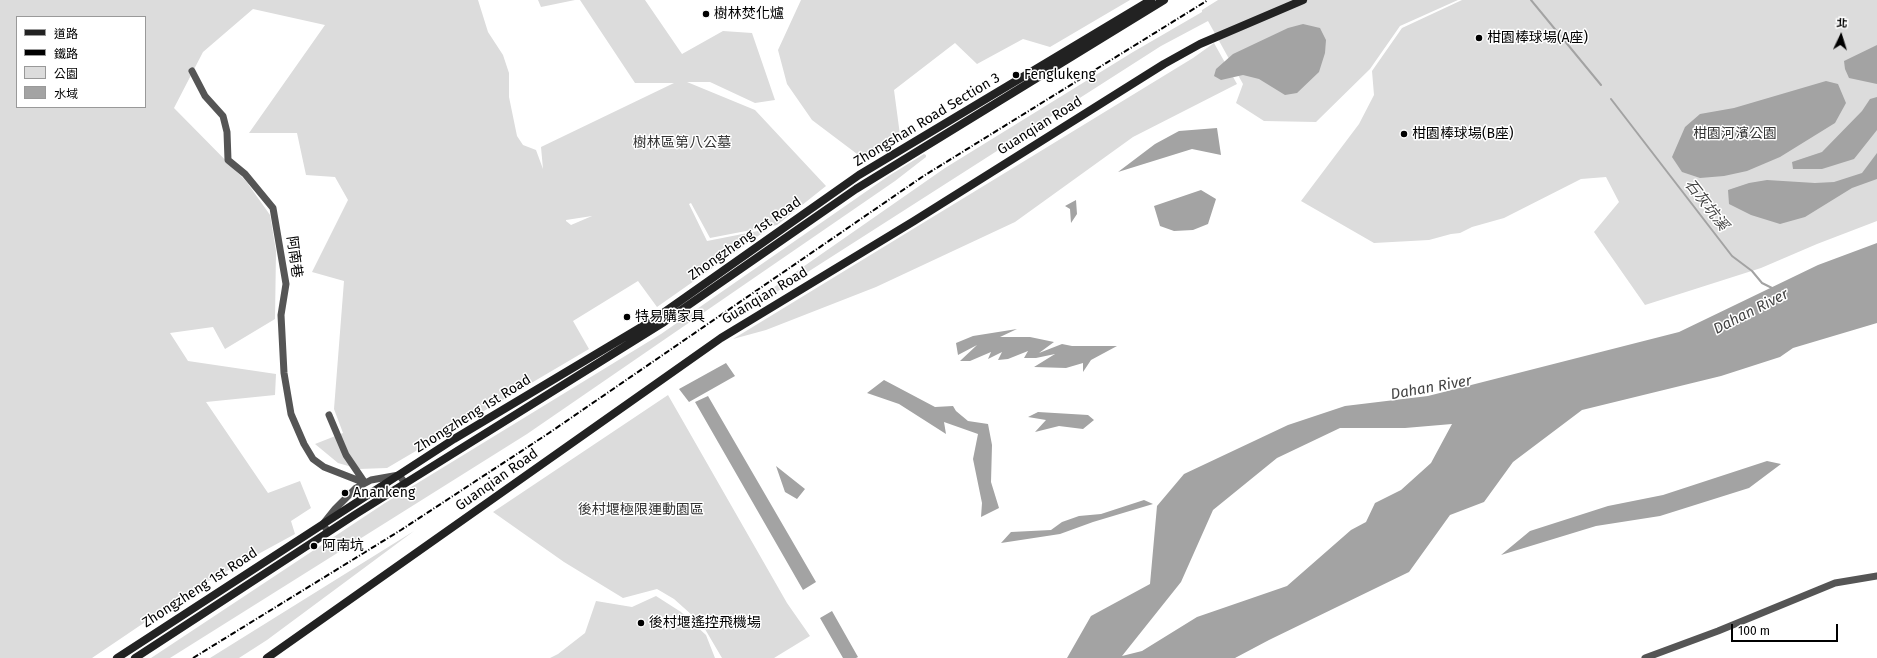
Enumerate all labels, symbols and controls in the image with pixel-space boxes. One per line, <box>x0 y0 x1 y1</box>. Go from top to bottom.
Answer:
place label: 樹林焚化爐 <box>714 6 784 22</box>
marker: 樹林焚化爐 <box>701 9 711 19</box>
legend <box>16 16 146 108</box>
north arrow <box>1821 16 1861 56</box>
text: 北 <box>1836 17 1848 30</box>
text: 道路 <box>54 27 78 41</box>
place label: 柑園棒球場(A座) <box>1487 30 1588 46</box>
marker: 柑園棒球場(A座) <box>1474 33 1484 43</box>
text: 鐵路 <box>54 47 78 61</box>
text: 公園 <box>54 67 78 81</box>
place label: Fenglukeng <box>1024 67 1096 83</box>
street label: Zhongshan Road Section 3 <box>851 70 1003 170</box>
marker: Fenglukeng <box>1011 70 1021 80</box>
text: 水域 <box>54 87 78 101</box>
street label: Guanqian Road <box>994 93 1086 159</box>
place label: 柑園棒球場(B座) <box>1412 126 1514 142</box>
park label: 柑園河濱公園 <box>1693 126 1777 142</box>
marker: 柑園棒球場(B座) <box>1399 129 1409 139</box>
park label: 樹林區第八公墓 <box>633 135 731 151</box>
water label: 石灰坑溪 <box>1680 176 1732 234</box>
street label: Zhongzheng 1st Road <box>685 194 805 284</box>
street label: 阿南巷 <box>283 235 305 279</box>
street label: Guanqian Road <box>719 264 811 328</box>
water label: Dahan River <box>1710 285 1792 339</box>
place label: 特易購家具 <box>635 309 705 325</box>
marker: 特易購家具 <box>622 312 632 322</box>
street label: Zhongzheng 1st Road <box>412 371 534 457</box>
water label: Dahan River <box>1389 372 1473 404</box>
street label: Guanqian Road <box>452 445 542 515</box>
place label: Anankeng <box>353 485 415 501</box>
marker: Anankeng <box>340 488 350 498</box>
park label: 後村堰極限運動園區 <box>578 502 704 518</box>
place label: 阿南坑 <box>322 538 364 554</box>
marker: 阿南坑 <box>309 541 319 551</box>
street label: Zhongzheng 1st Road <box>139 544 261 632</box>
place label: 後村堰遙控飛機場 <box>649 615 761 631</box>
scale bar <box>1733 616 1840 642</box>
marker: 後村堰遙控飛機場 <box>636 618 646 628</box>
text: 100 m <box>1738 624 1770 638</box>

